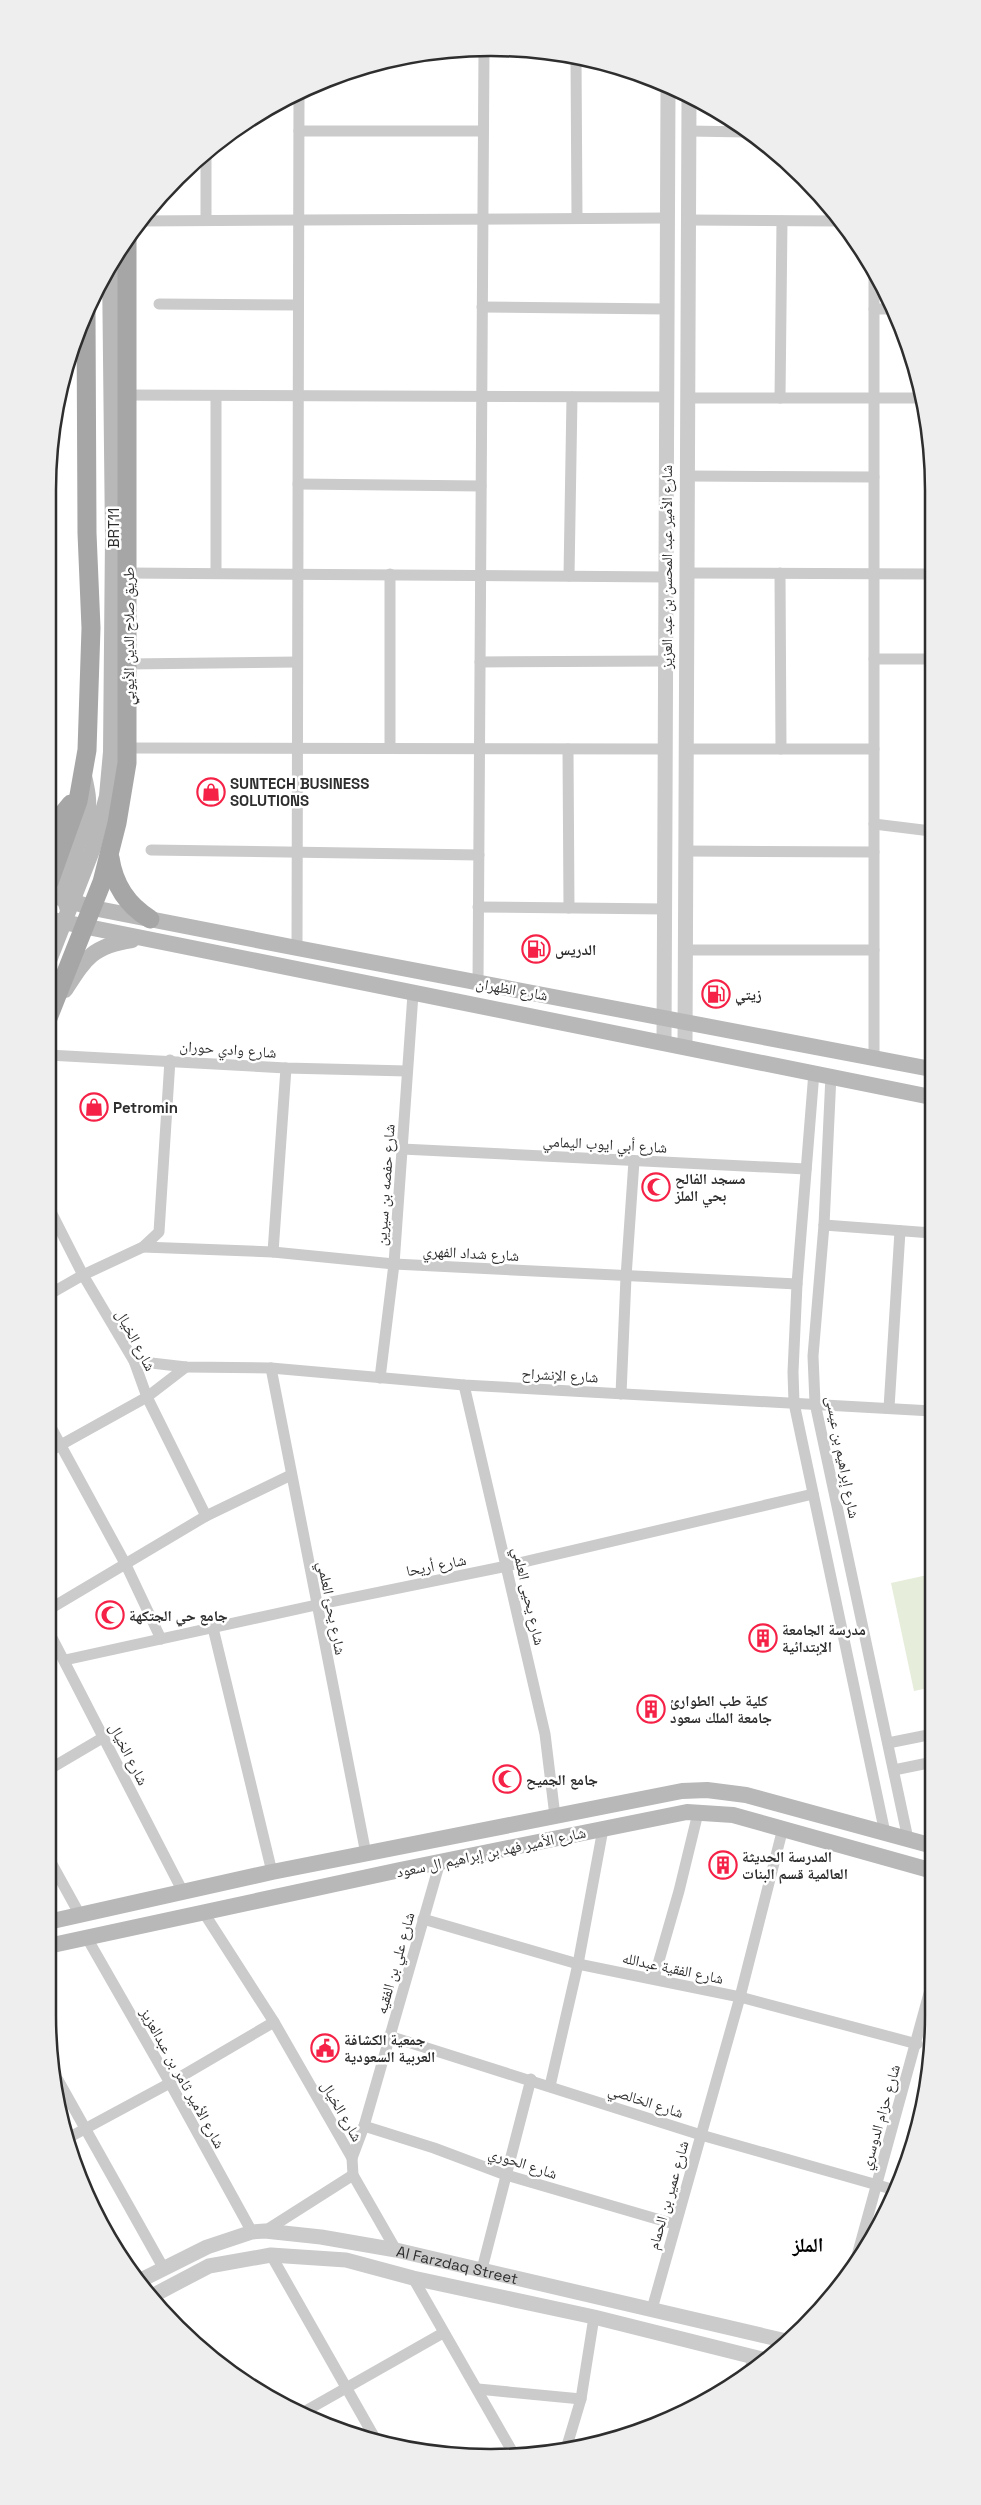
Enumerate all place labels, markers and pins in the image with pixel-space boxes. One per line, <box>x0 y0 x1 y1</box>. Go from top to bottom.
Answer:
place label: SUNTECH BUSINESS SOLUTIONS <box>230 774 369 810</box>
shop icon: SUNTECH BUSINESS SOLUTIONS <box>196 777 226 807</box>
fuel station icon: الدريس <box>521 934 551 964</box>
place label: الدريس <box>555 940 596 959</box>
fuel station icon: زيتي <box>701 979 731 1009</box>
place label: زيتي <box>735 985 762 1006</box>
shop icon: Petromin <box>79 1092 109 1122</box>
place label: Petromin <box>113 1098 178 1117</box>
place label: مسجد الفالح بحي الملز <box>674 1169 746 1207</box>
mosque icon: مسجد الفالح بحي الملز <box>641 1172 671 1202</box>
mosque icon: جامع حي الجتكهة <box>95 1600 125 1630</box>
place label: جامع حي الجتكهة <box>129 1606 228 1627</box>
place label: مدرسة الجامعة الإبتدائية <box>782 1620 866 1656</box>
building icon: مدرسة الجامعة الإبتدائية <box>748 1623 778 1653</box>
place label: كلية طب الطوارئ جامعة الملك سعود <box>670 1691 772 1727</box>
building icon: كلية طب الطوارئ جامعة الملك سعود <box>636 1694 666 1724</box>
mosque icon: جامع الجميح <box>492 1764 522 1794</box>
place label: جامع الجميح <box>526 1770 598 1790</box>
place label: المدرسة الحديثة العالمية قسم البنات <box>742 1847 848 1884</box>
building icon: المدرسة الحديثة العالمية قسم البنات <box>708 1850 738 1880</box>
place label: جمعية الكشافة العربية السعودية <box>344 2030 435 2066</box>
public building icon: جمعية الكشافة العربية السعودية <box>310 2033 340 2063</box>

